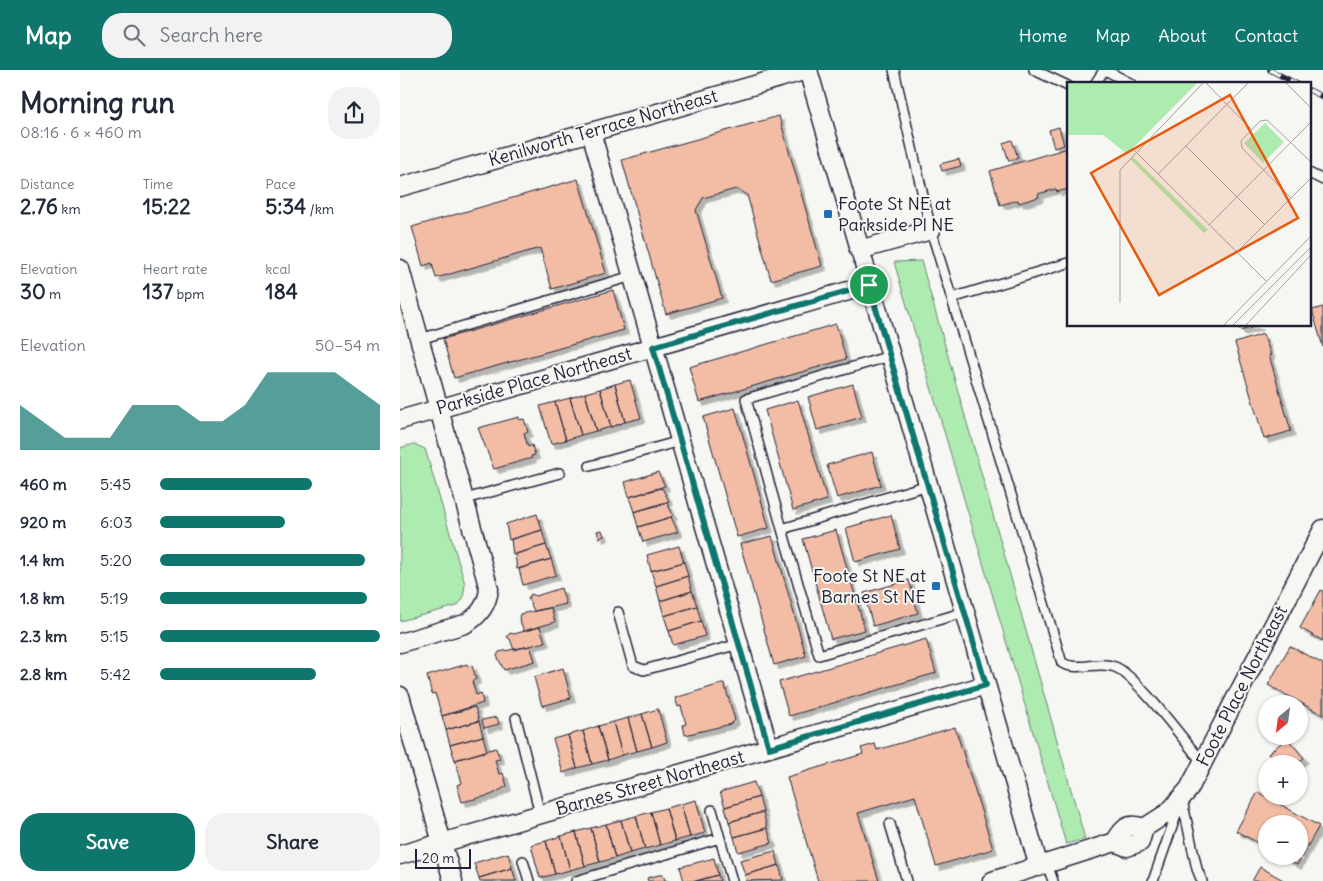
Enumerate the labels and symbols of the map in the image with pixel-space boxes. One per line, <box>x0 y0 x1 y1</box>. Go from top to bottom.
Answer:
inset map <box>1067 82 1311 326</box>
street label: Kenilworth Terrace Northeast <box>486 84 720 171</box>
place label: Foote St NE at Parkside Pl NE <box>838 192 954 236</box>
marker: Foote St NE at Parkside Pl NE <box>822 208 834 220</box>
pin <box>848 264 890 306</box>
street label: Parkside Place Northeast <box>434 342 634 419</box>
place label: Foote St NE at Barnes St NE <box>813 564 926 608</box>
marker: Foote St NE at Barnes St NE <box>930 580 942 592</box>
street label: Foote Place Northeast <box>1191 601 1292 770</box>
north arrow <box>1258 695 1308 745</box>
street label: Barnes Street Northeast <box>553 745 747 820</box>
scale bar <box>415 846 471 869</box>

